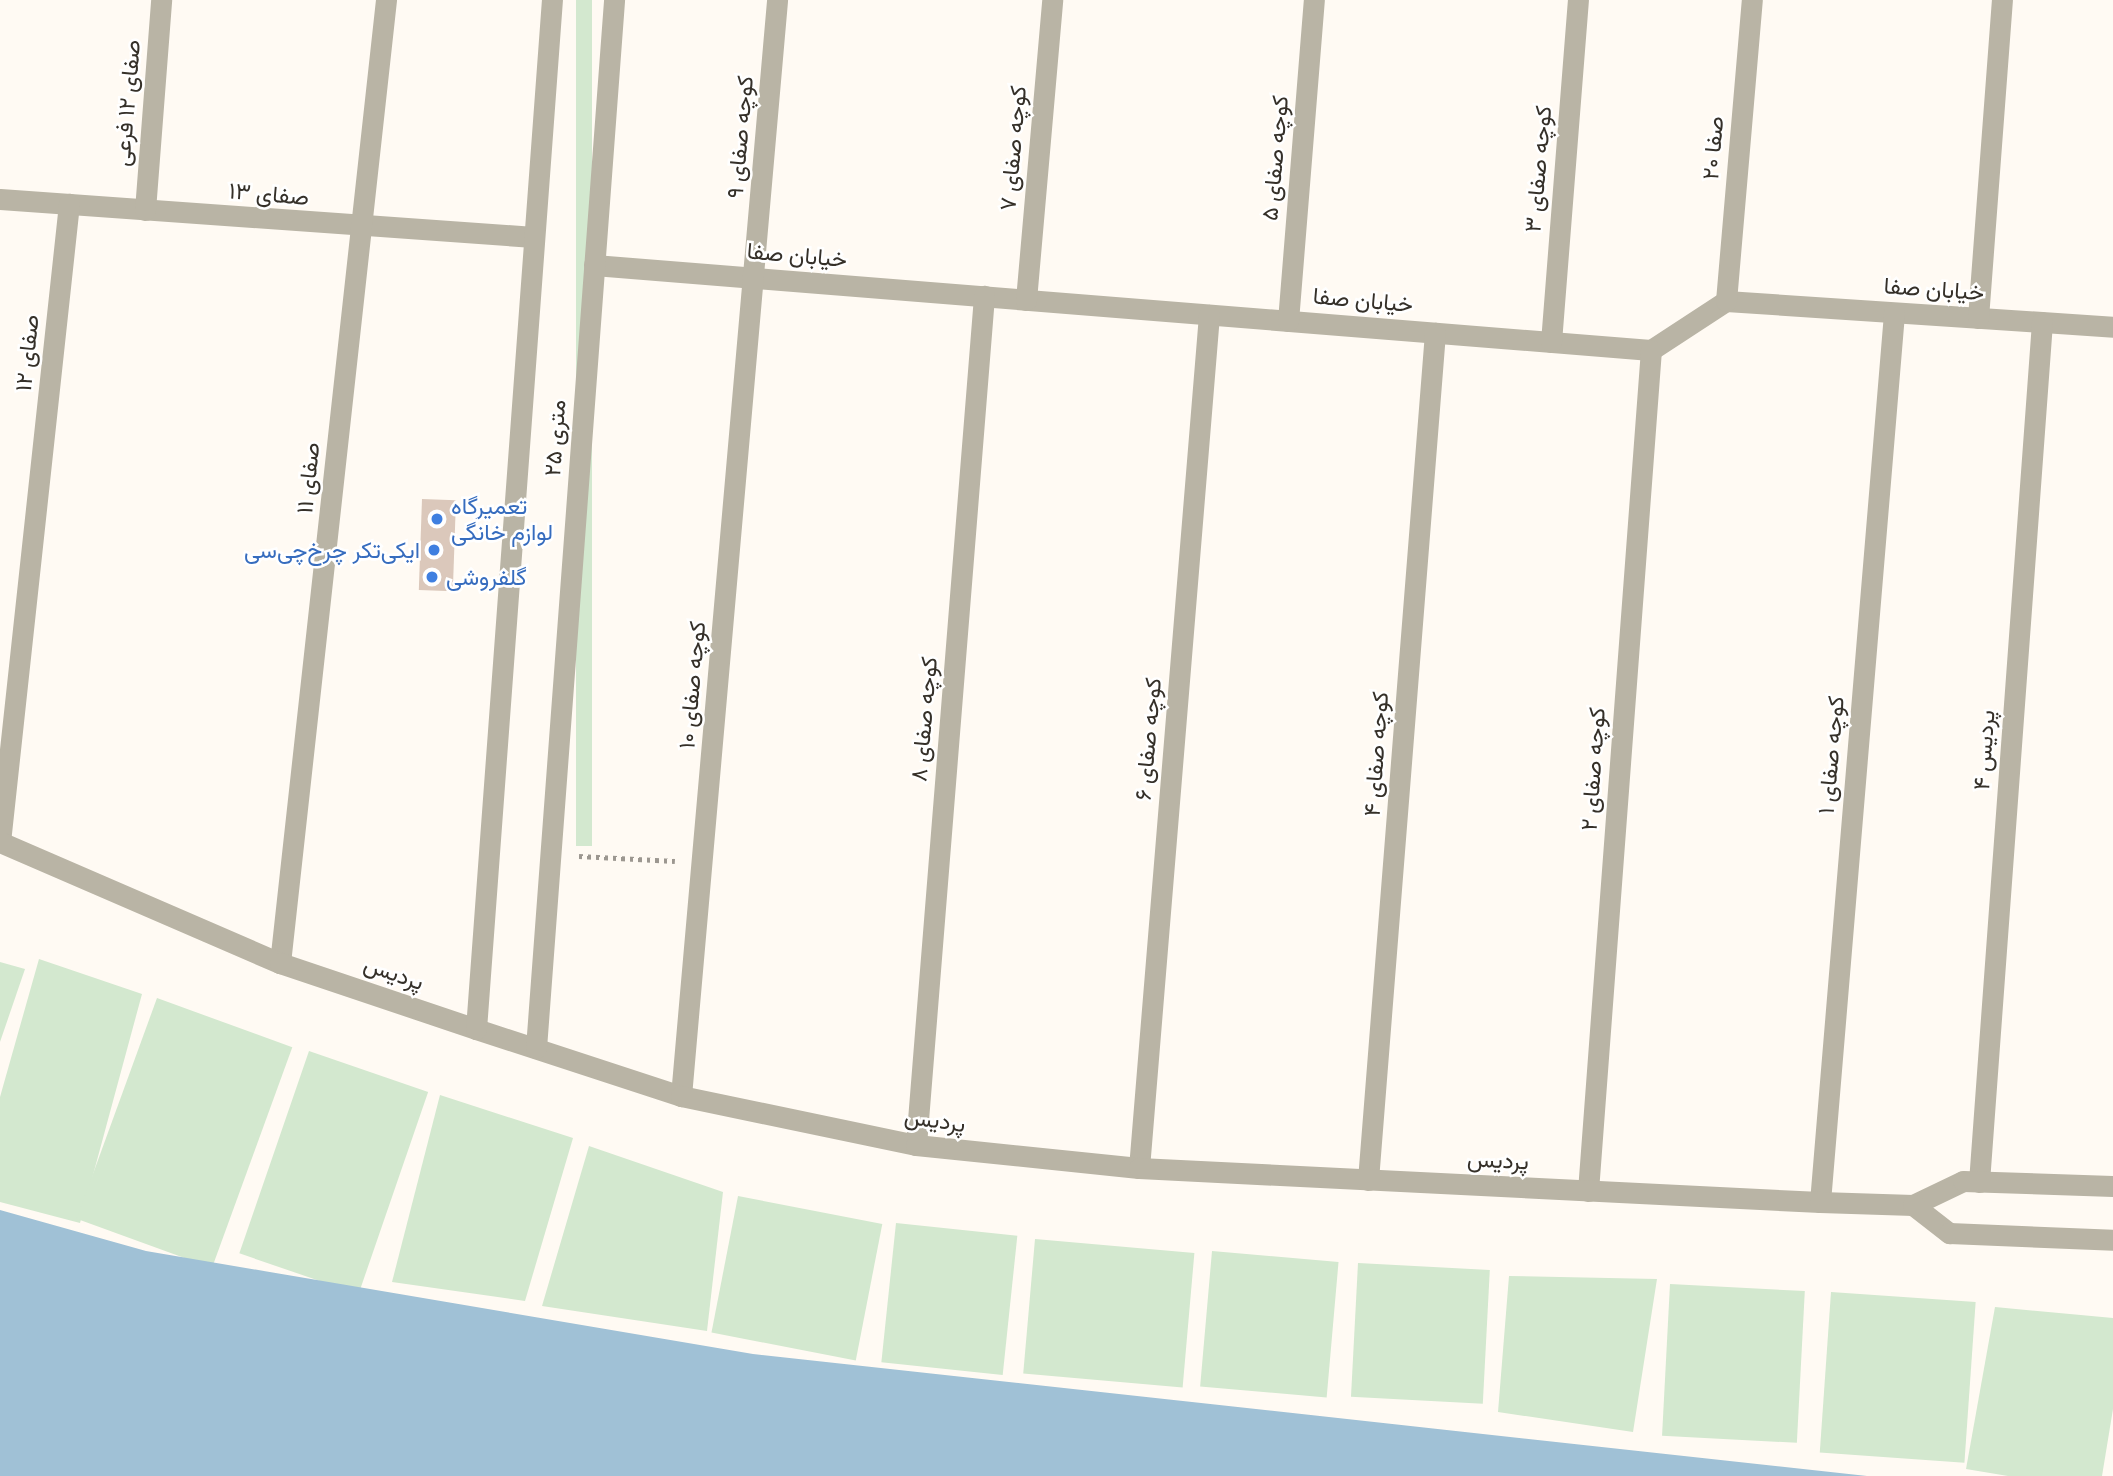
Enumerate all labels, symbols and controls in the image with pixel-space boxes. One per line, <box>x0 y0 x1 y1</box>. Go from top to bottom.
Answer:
street label: صفای ۱۲ فرعی <box>108 38 146 168</box>
street label: کوچه صفای ۹ <box>721 75 759 199</box>
street label: کوچه صفای ۷ <box>994 84 1032 212</box>
street label: کوچه صفای ۵ <box>1256 94 1294 222</box>
street label: کوچه صفای ۳ <box>1519 105 1557 233</box>
street label: صفا ۲۰ <box>1696 115 1730 181</box>
street label: صفای ۱۳ <box>228 177 310 211</box>
street label: خیابان صفا <box>746 237 848 273</box>
street label: خیابان صفا <box>1883 272 1985 306</box>
street label: خیابان صفا <box>1312 282 1414 318</box>
street label: صفای ۱۲ <box>9 313 45 393</box>
street label: ۲۵ متری <box>539 399 571 477</box>
street label: صفای ۱۱ <box>291 441 325 515</box>
place label: تعمیرگاه لوازم خانگی <box>451 492 553 546</box>
marker: تعمیرگاه لوازم خانگی <box>429 511 445 527</box>
place label: ایکی‌تکر چرخ‌چی‌سی <box>244 536 420 564</box>
marker: ایکی‌تکر چرخ‌چی‌سی <box>426 542 442 558</box>
place label: گلفروشی <box>446 563 527 591</box>
marker: گلفروشی <box>424 569 440 585</box>
street label: کوچه صفای ۱۰ <box>673 620 711 750</box>
street label: کوچه صفای ۸ <box>905 655 943 783</box>
street label: کوچه صفای ۶ <box>1129 676 1167 802</box>
street label: کوچه صفای ۴ <box>1358 691 1394 817</box>
street label: کوچه صفای ۱ <box>1812 695 1850 815</box>
street label: کوچه صفای ۲ <box>1575 706 1611 832</box>
street label: پردیس ۴ <box>1967 709 2001 791</box>
street label: پردیس <box>360 950 428 996</box>
street label: پردیس <box>903 1102 967 1138</box>
street label: پردیس <box>1466 1145 1530 1175</box>

